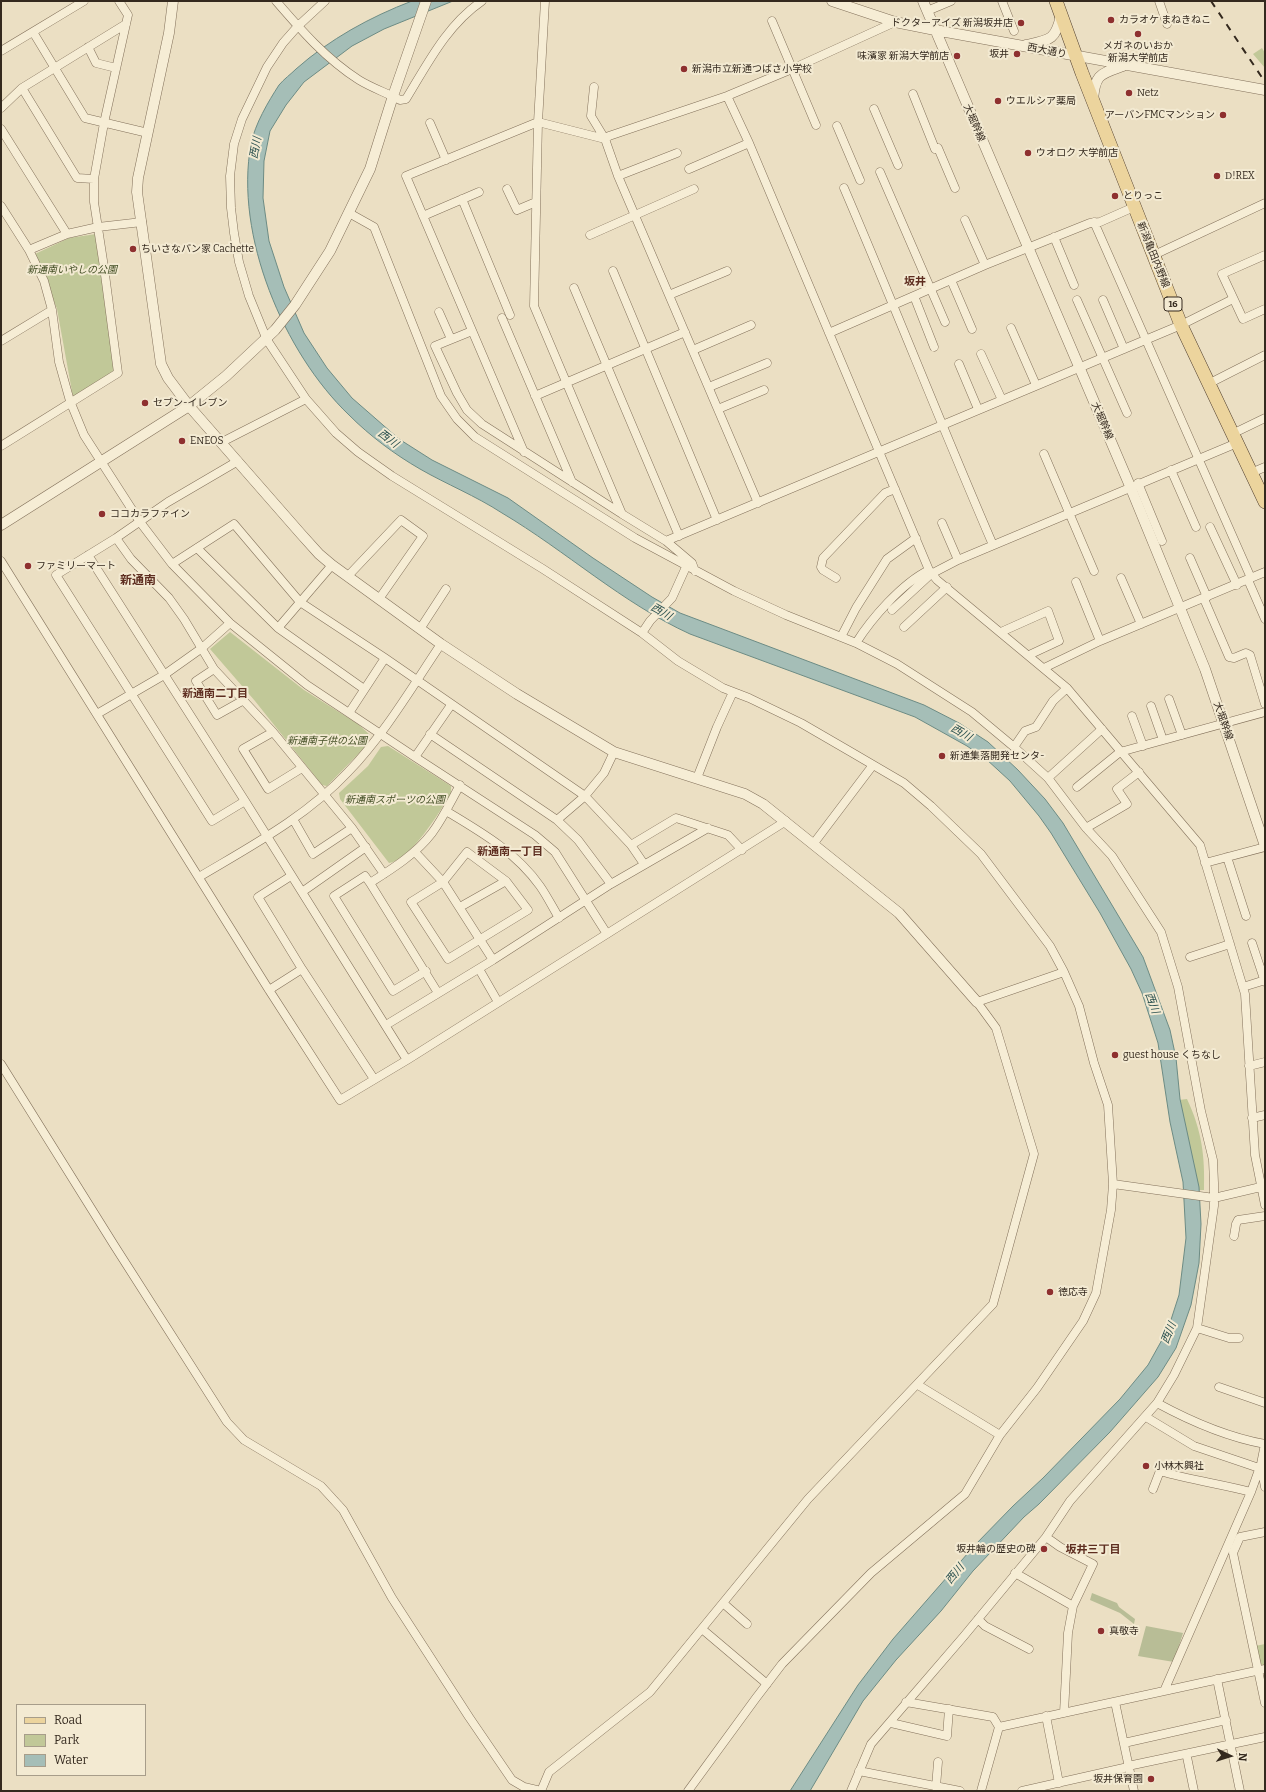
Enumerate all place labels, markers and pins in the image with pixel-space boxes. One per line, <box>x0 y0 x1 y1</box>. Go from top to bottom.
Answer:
place label: カラオケ まねきねこ <box>1119 14 1211 26</box>
marker: カラオケ まねきねこ <box>1106 15 1116 25</box>
place label: ドクターアイズ 新潟坂井店 <box>891 17 1013 29</box>
marker: ドクターアイズ 新潟坂井店 <box>1016 18 1026 28</box>
marker: メガネのいおか 新潟大学前店 <box>1133 29 1143 39</box>
place label: メガネのいおか 新潟大学前店 <box>1103 40 1173 64</box>
place label: 坂井 <box>989 48 1009 60</box>
marker: 坂井 <box>1012 49 1022 59</box>
place label: 味濱家 新潟大学前店 <box>857 50 949 62</box>
marker: 味濱家 新潟大学前店 <box>952 51 962 61</box>
place label: 新潟市立新通つばさ小学校 <box>692 63 812 75</box>
marker: 新潟市立新通つばさ小学校 <box>679 64 689 74</box>
place label: Netz <box>1137 87 1159 99</box>
marker: Netz <box>1124 88 1134 98</box>
place label: ウエルシア薬局 <box>1006 95 1076 107</box>
marker: ウエルシア薬局 <box>993 96 1003 106</box>
place label: アーバンFMCマンション <box>1105 109 1215 121</box>
marker: アーバンFMCマンション <box>1218 110 1228 120</box>
place label: ウオロク 大学前店 <box>1036 147 1118 159</box>
marker: ウオロク 大学前店 <box>1023 148 1033 158</box>
place label: D!REX <box>1225 170 1255 182</box>
marker: D!REX <box>1212 171 1222 181</box>
place label: とりっこ <box>1123 190 1163 202</box>
marker: とりっこ <box>1110 191 1120 201</box>
place label: ちいさなパン家 Cachette <box>141 243 254 255</box>
marker: ちいさなパン家 Cachette <box>128 244 138 254</box>
place label: セブン-イレブン <box>153 397 228 409</box>
marker: セブン-イレブン <box>140 398 150 408</box>
place label: ENEOS <box>190 435 223 447</box>
marker: ENEOS <box>177 436 187 446</box>
place label: ココカラファイン <box>110 508 190 520</box>
marker: ココカラファイン <box>97 509 107 519</box>
place label: ファミリーマート <box>36 560 116 572</box>
marker: ファミリーマート <box>23 561 33 571</box>
place label: 新通集落開発センタ- <box>950 750 1045 762</box>
marker: 新通集落開発センタ- <box>937 751 947 761</box>
place label: guest house くちなし <box>1123 1049 1221 1061</box>
marker: guest house くちなし <box>1110 1050 1120 1060</box>
place label: 徳応寺 <box>1058 1286 1088 1298</box>
marker: 徳応寺 <box>1045 1287 1055 1297</box>
place label: 小林木興社 <box>1154 1460 1204 1472</box>
marker: 小林木興社 <box>1141 1461 1151 1471</box>
place label: 坂井輪の歴史の碑 <box>956 1543 1036 1555</box>
marker: 坂井輪の歴史の碑 <box>1039 1544 1049 1554</box>
place label: 真敬寺 <box>1109 1625 1139 1637</box>
marker: 真敬寺 <box>1096 1626 1106 1636</box>
place label: 坂井保育園 <box>1093 1773 1143 1785</box>
marker: 坂井保育園 <box>1146 1774 1156 1784</box>

